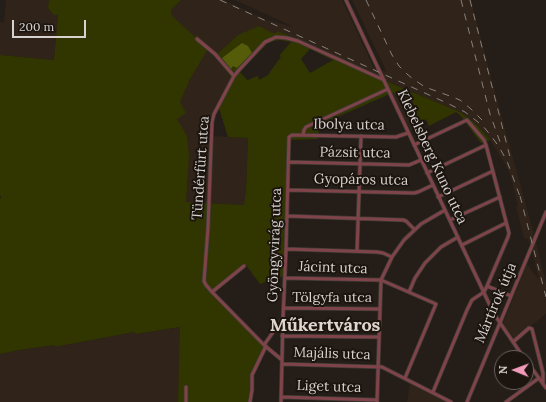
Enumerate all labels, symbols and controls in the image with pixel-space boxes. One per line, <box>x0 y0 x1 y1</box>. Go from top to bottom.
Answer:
scale bar <box>14 12 88 38</box>
text: 200 m <box>19 19 54 34</box>
street label: Klebelsberg Kuno utca <box>393 87 471 227</box>
street label: Tündérfürt utca <box>189 115 213 221</box>
street label: Ibolya utca <box>313 116 385 134</box>
street label: Pázsit utca <box>319 144 391 162</box>
street label: Gyopáros utca <box>314 171 408 189</box>
street label: Gyöngyvirág utca <box>265 188 285 302</box>
street label: Jácint utca <box>298 258 368 278</box>
street label: Mártírok útja <box>472 260 520 346</box>
street label: Tölgyfa utca <box>292 290 372 306</box>
district label: Műkertváros <box>270 315 380 337</box>
street label: Majális utca <box>293 344 371 364</box>
north arrow <box>494 350 534 390</box>
text: N <box>496 365 510 374</box>
street label: Liget utca <box>296 377 362 397</box>

